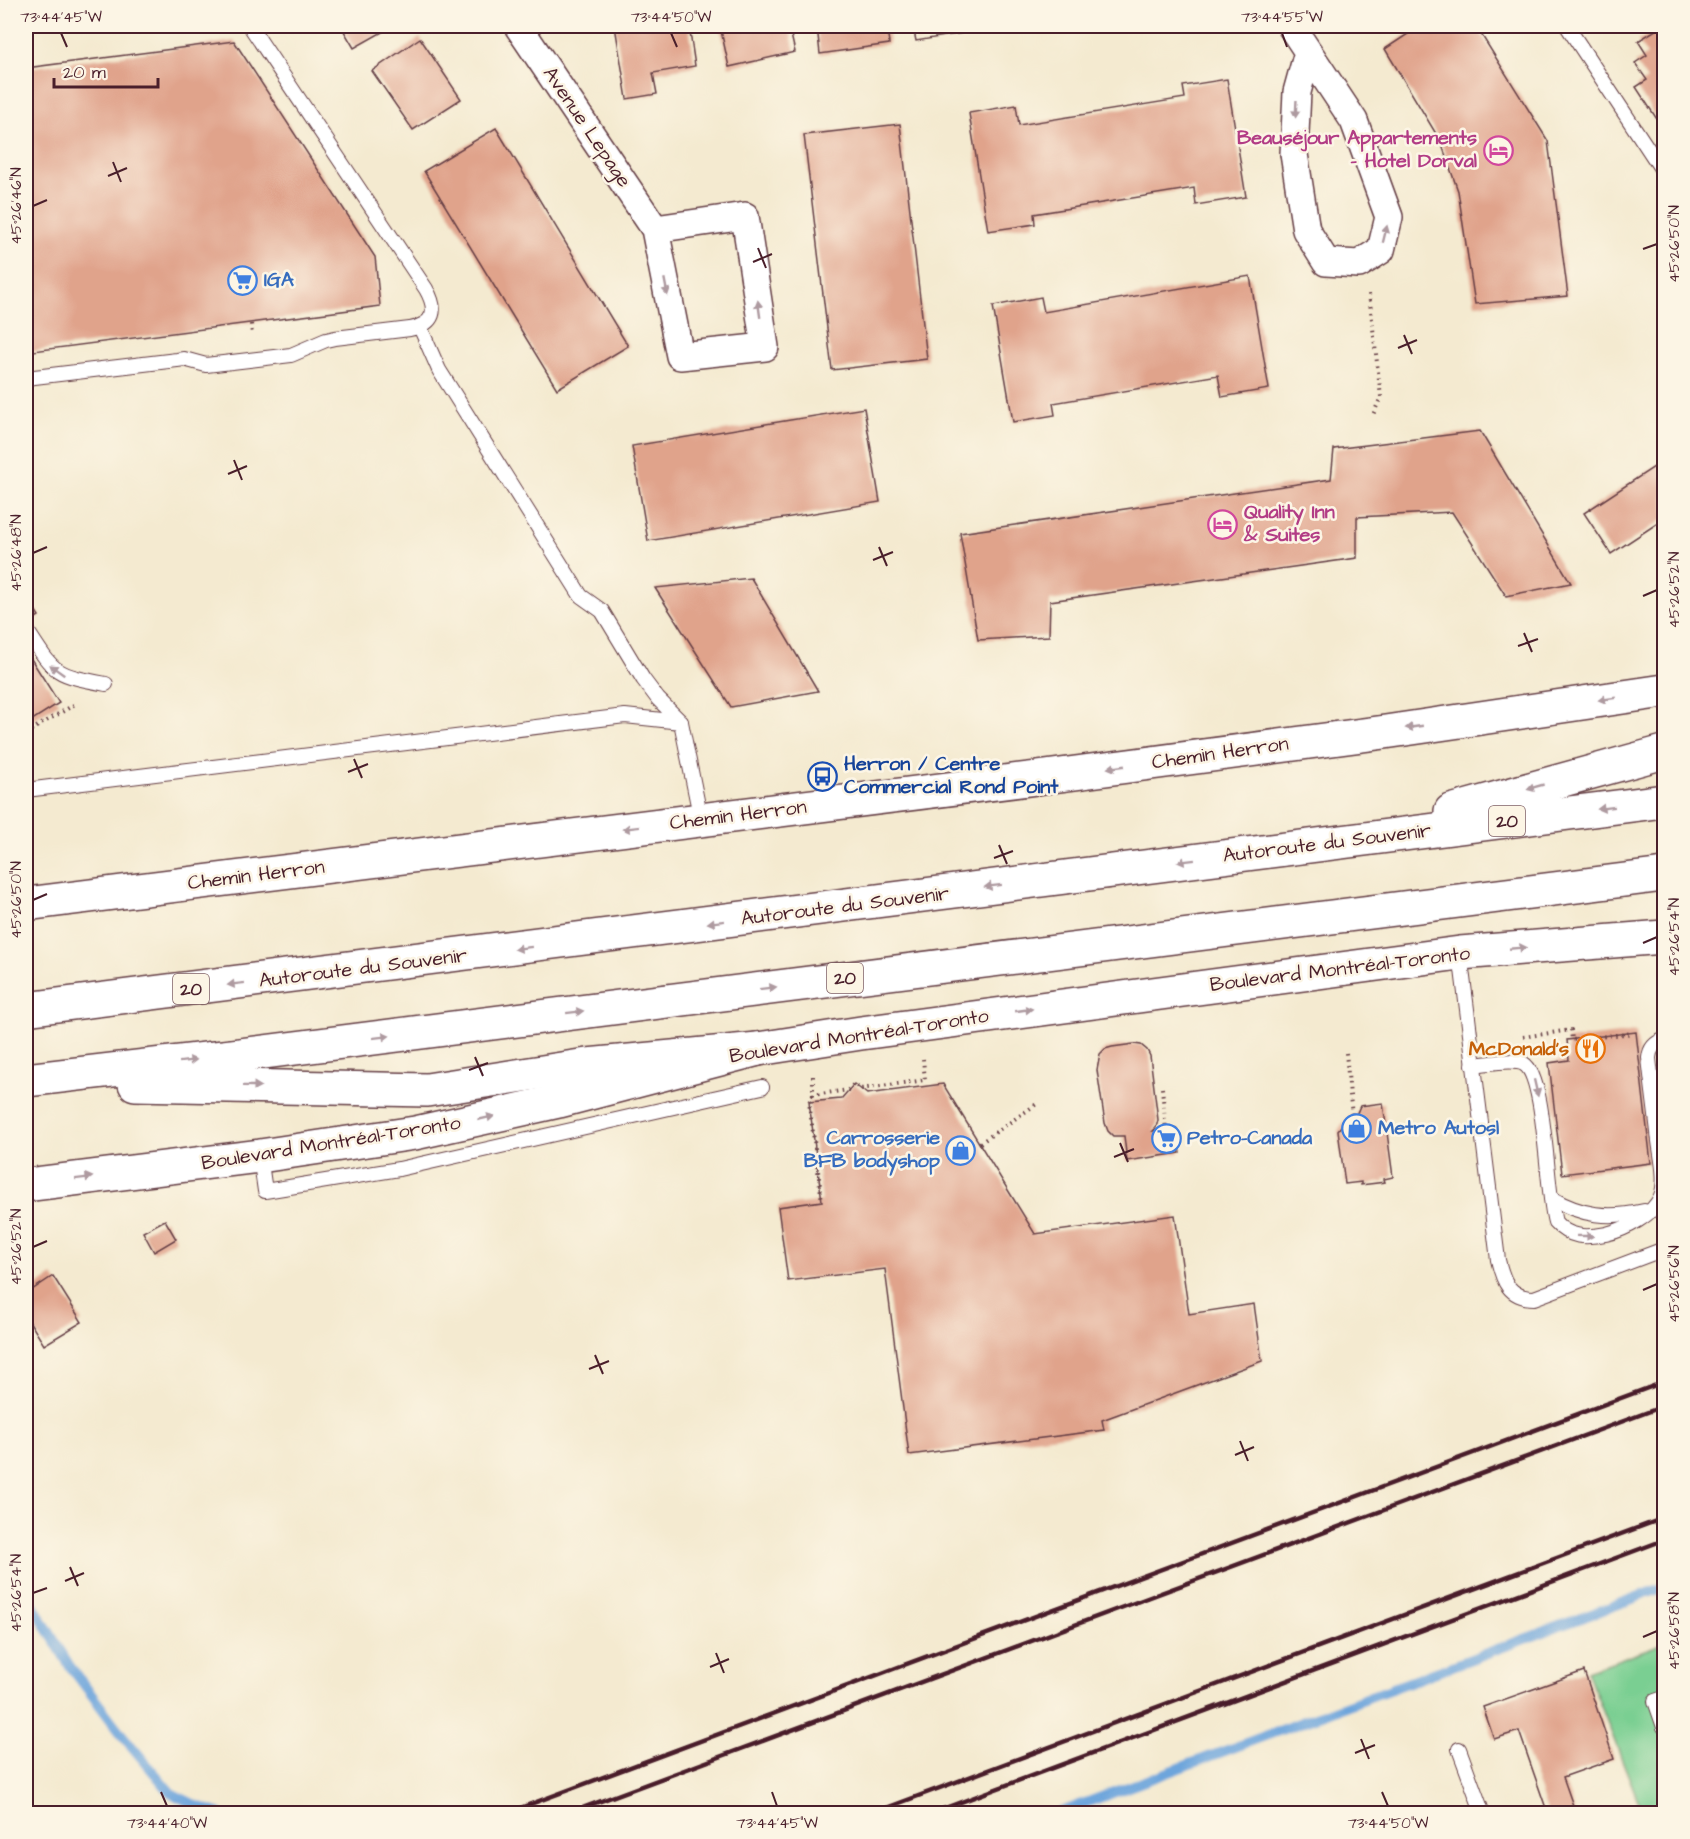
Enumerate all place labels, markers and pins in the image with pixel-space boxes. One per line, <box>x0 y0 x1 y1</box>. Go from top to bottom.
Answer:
place label: Beauséjour Appartements - Hotel Dorval <box>1237 124 1477 175</box>
hotel icon: Beauséjour Appartements - Hotel Dorval <box>1482 134 1514 166</box>
supermarket icon: IGA <box>227 264 259 296</box>
place label: IGA <box>264 266 294 294</box>
place label: Quality Inn & Suites <box>1243 498 1335 549</box>
hotel icon: Quality Inn & Suites <box>1207 508 1239 540</box>
place label: Herron / Centre Commercial Rond Point <box>844 750 1059 801</box>
bus stop icon: Herron / Centre Commercial Rond Point <box>807 760 839 792</box>
restaurant icon: McDonald's <box>1574 1033 1606 1065</box>
place label: McDonald's <box>1469 1035 1569 1063</box>
shop icon: Metro Autosl <box>1341 1112 1373 1144</box>
place label: Metro Autosl <box>1378 1114 1499 1142</box>
supermarket icon: Petro-Canada <box>1150 1122 1182 1154</box>
place label: Carrosserie BFB bodyshop <box>804 1124 941 1176</box>
place label: Petro-Canada <box>1187 1124 1313 1152</box>
shop icon: Carrosserie BFB bodyshop <box>945 1134 977 1166</box>

